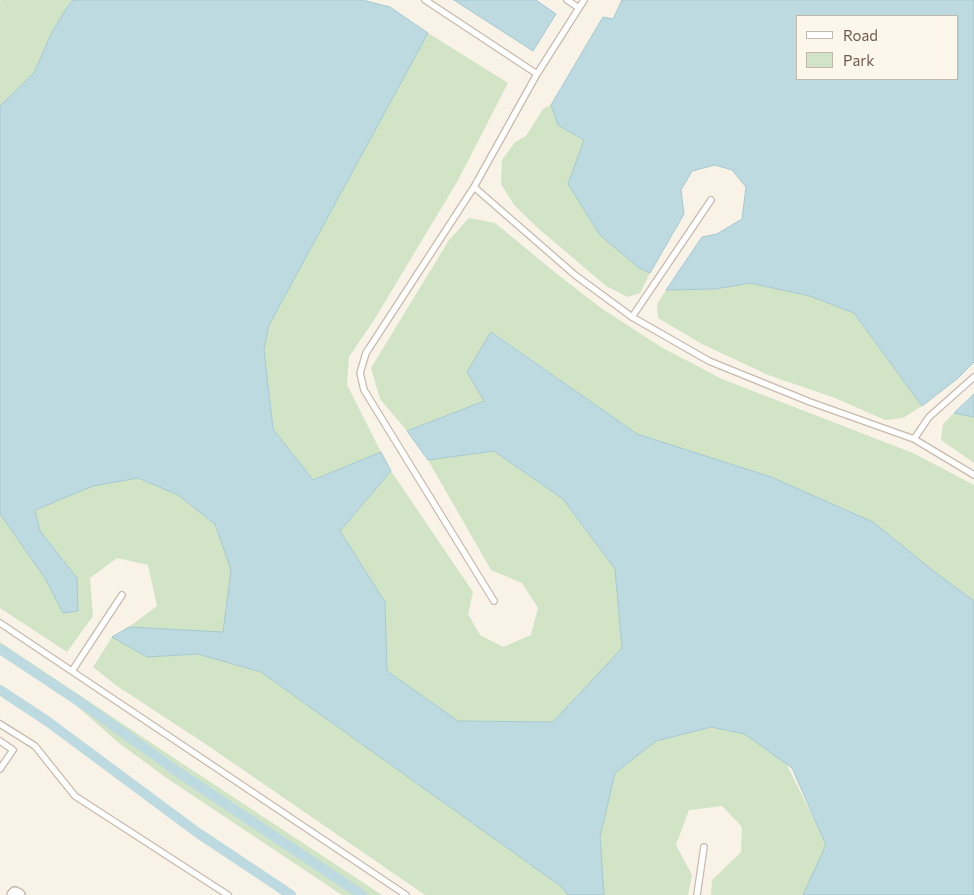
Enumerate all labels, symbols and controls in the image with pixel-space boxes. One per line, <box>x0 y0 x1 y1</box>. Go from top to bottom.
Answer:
legend <box>796 15 959 80</box>
text: Road <box>843 26 878 44</box>
text: Park <box>843 51 874 69</box>

